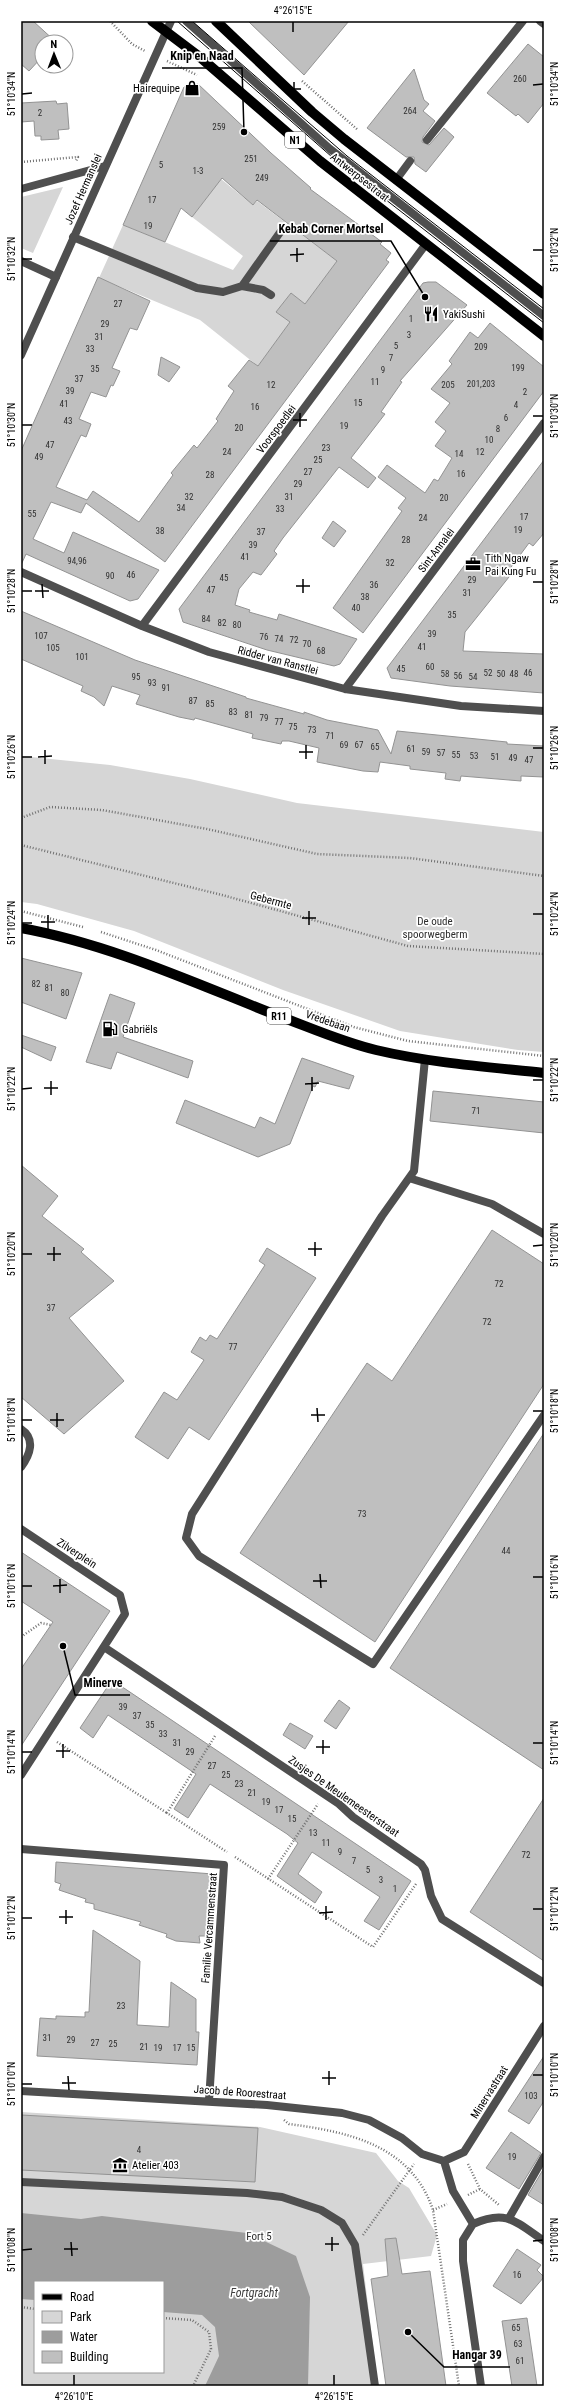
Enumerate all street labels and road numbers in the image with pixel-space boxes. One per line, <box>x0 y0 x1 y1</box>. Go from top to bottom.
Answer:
road number: N1 <box>285 132 305 148</box>
street label: Antwerpsestraat <box>328 150 392 204</box>
street label: Jozef Hermanslei <box>62 152 105 227</box>
street label: Voorspoedlei <box>254 403 299 456</box>
street label: Sint-Annalei <box>416 526 457 575</box>
street label: Ridder van Ranstlei <box>236 643 320 677</box>
street label: Gebermte <box>249 889 293 912</box>
road number: R11 <box>267 1008 291 1024</box>
street label: Vredebaan <box>304 1008 352 1035</box>
street label: Zilverplein <box>54 1536 99 1571</box>
street label: Zusjes De Meulemeesterstraat <box>286 1753 402 1840</box>
street label: Familie Vercammenstraat <box>199 1872 220 1984</box>
street label: Minervastraat <box>468 2063 511 2121</box>
street label: Jacob de Roorestraat <box>193 2083 287 2102</box>

